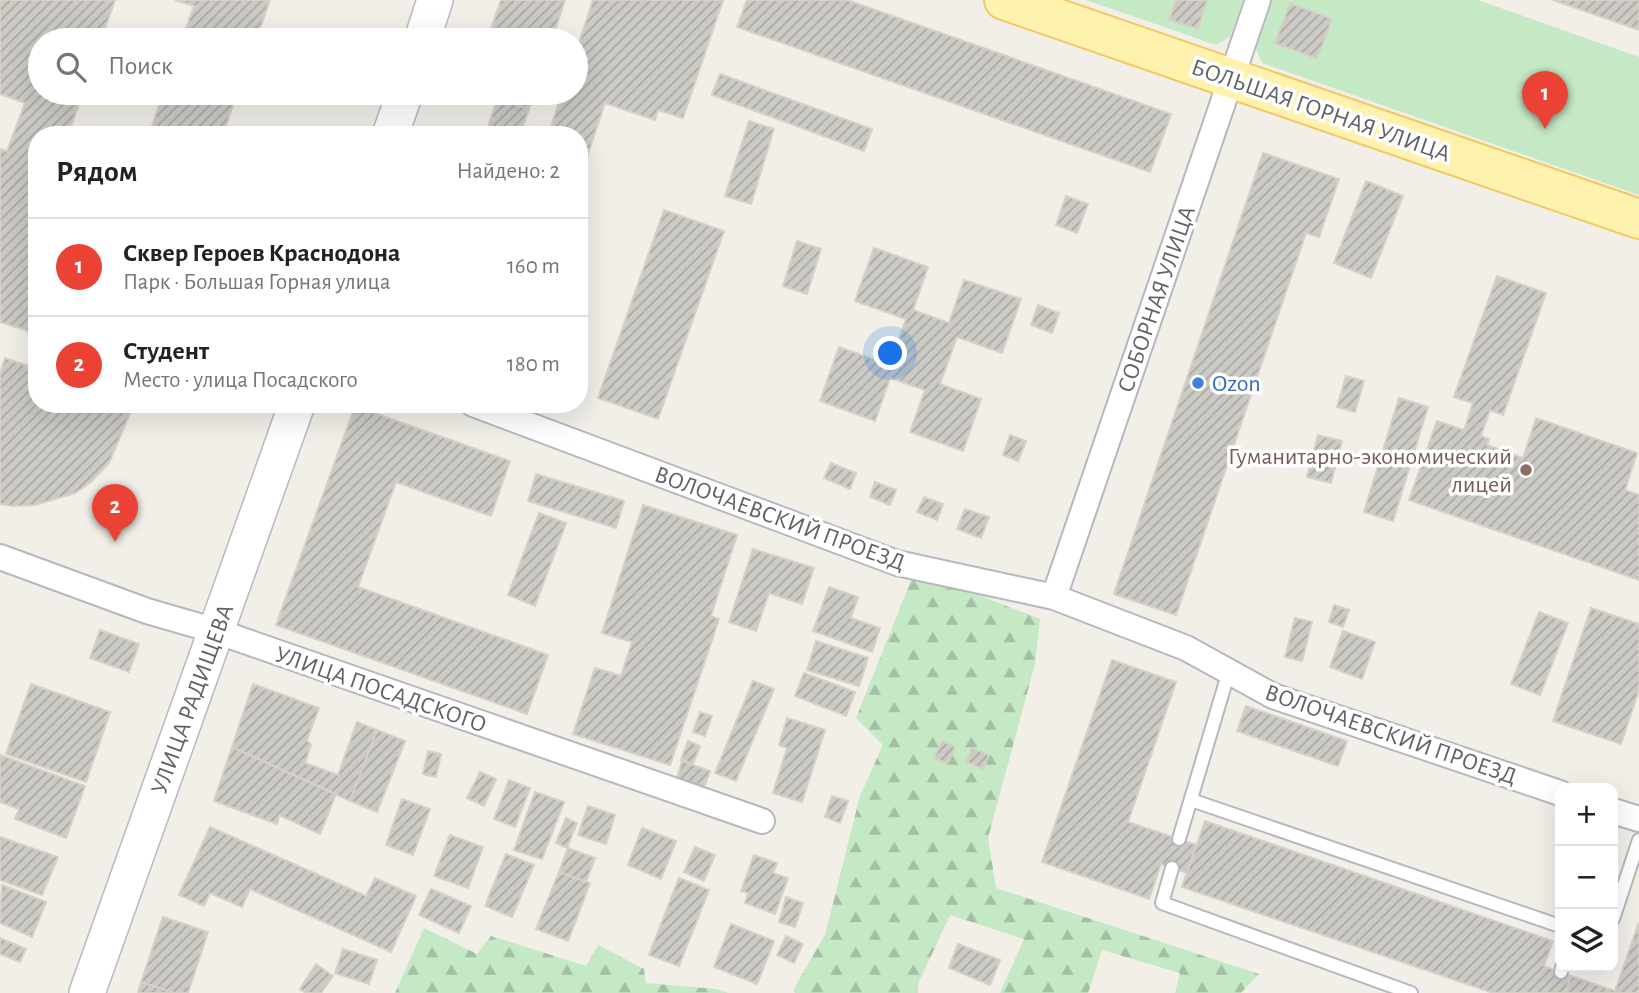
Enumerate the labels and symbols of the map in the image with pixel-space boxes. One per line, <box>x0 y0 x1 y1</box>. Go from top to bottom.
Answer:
street label: БОЛЬШАЯ ГОРНАЯ УЛИЦА <box>1188 55 1453 167</box>
pin: 1 <box>1522 71 1568 129</box>
street label: СОБОРНАЯ УЛИЦА <box>1114 203 1200 396</box>
your location <box>873 336 907 370</box>
place label: Ozon <box>1212 372 1261 396</box>
marker: Ozon <box>1190 375 1206 391</box>
place label: Гуманитарно-экономический лицей <box>1228 445 1512 497</box>
street label: ВОЛОЧАЕВСКИЙ ПРОЕЗД <box>651 462 908 575</box>
marker: Гуманитарно-экономический лицей <box>1518 462 1534 478</box>
pin: 2 <box>92 484 138 542</box>
street label: УЛИЦА РАДИЩЕВА <box>147 601 238 797</box>
street label: УЛИЦА ПОСАДСКОГО <box>272 642 489 737</box>
street label: ВОЛОЧАЕВСКИЙ ПРОЕЗД <box>1262 681 1520 789</box>

